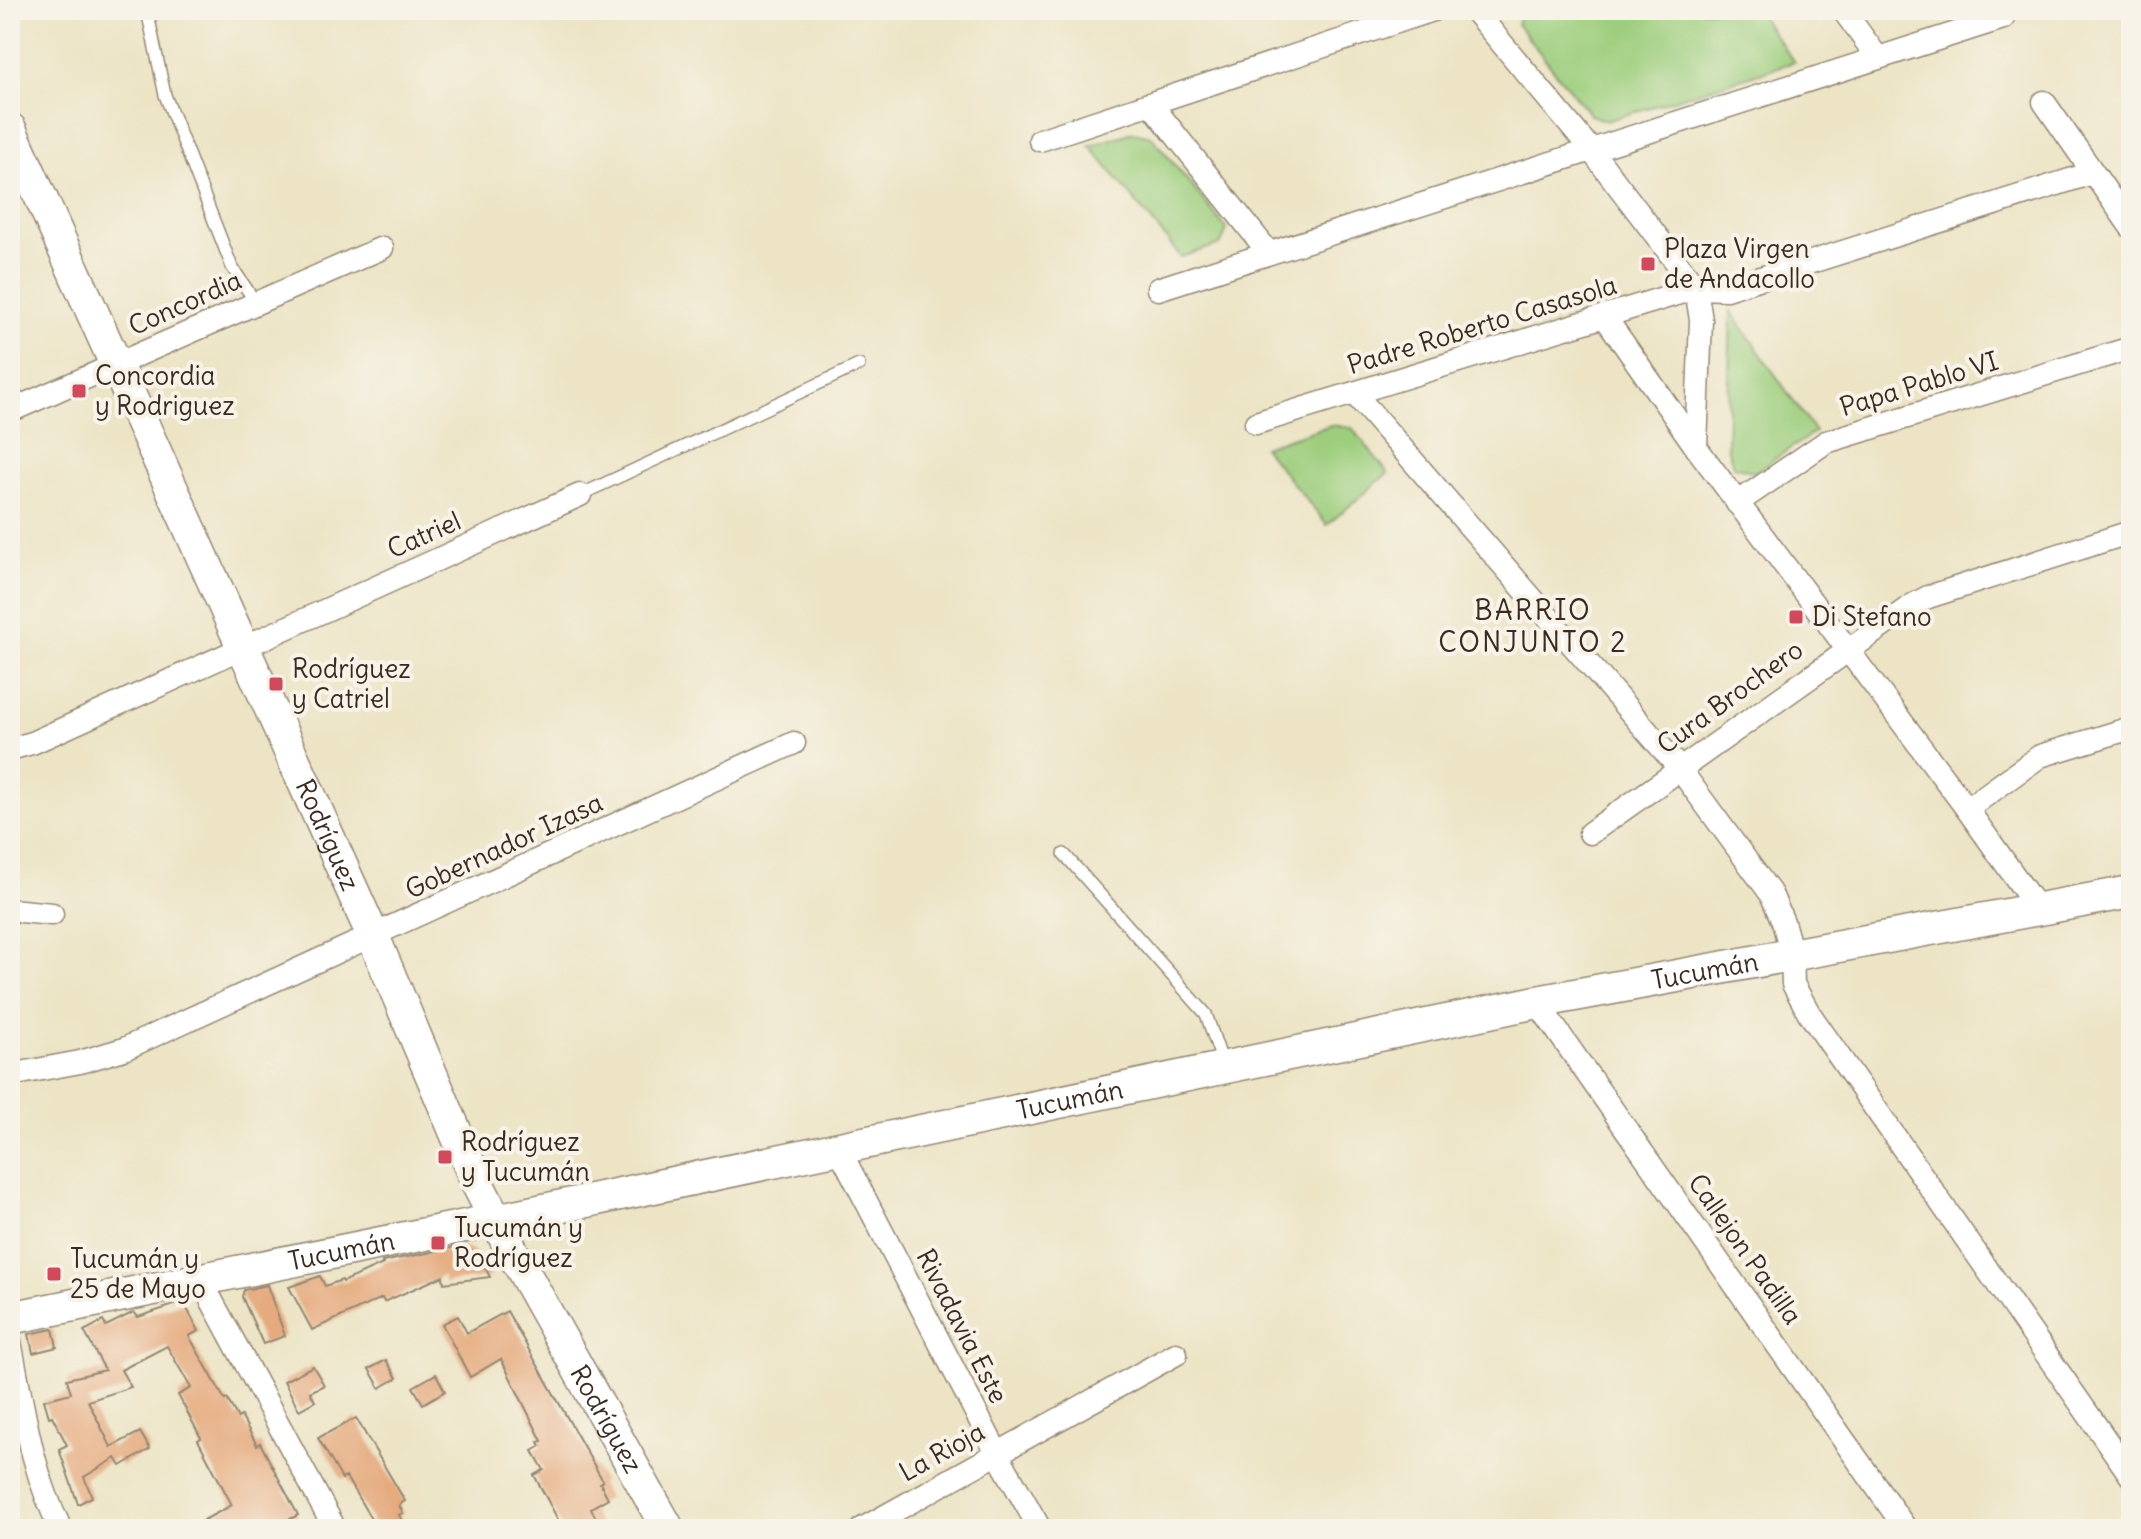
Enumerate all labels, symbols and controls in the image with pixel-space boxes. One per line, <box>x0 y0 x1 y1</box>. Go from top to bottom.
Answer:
place label: Plaza Virgen de Andacollo <box>1664 232 1815 295</box>
marker: Plaza Virgen de Andacollo <box>1639 255 1657 273</box>
street label: Concordia <box>123 263 247 342</box>
street label: Padre Roberto Casasola <box>1343 268 1621 381</box>
street label: Papa Pablo VI <box>1836 344 2002 423</box>
place label: Concordia y Rodriguez <box>95 359 235 422</box>
marker: Concordia y Rodriguez <box>70 382 88 400</box>
street label: Catriel <box>382 504 466 565</box>
district label: BARRIO CONJUNTO 2 <box>1438 592 1628 660</box>
place label: Di Stefano <box>1812 600 1932 633</box>
marker: Di Stefano <box>1787 608 1805 626</box>
street label: Cura Brochero <box>1650 633 1809 761</box>
place label: Rodríguez y Catriel <box>292 652 411 715</box>
marker: Rodríguez y Catriel <box>267 675 285 693</box>
street label: Rodríguez <box>289 774 367 896</box>
street label: Gobernador Izasa <box>400 785 608 906</box>
street label: Tucumán <box>1649 944 1761 996</box>
street label: Tucumán <box>1013 1072 1126 1127</box>
place label: Rodríguez y Tucumán <box>461 1125 590 1188</box>
marker: Rodríguez y Tucumán <box>436 1148 454 1166</box>
street label: Callejon Padilla <box>1681 1167 1810 1330</box>
place label: Tucumán y Rodríguez <box>454 1211 583 1274</box>
street label: Tucumán <box>285 1224 397 1277</box>
marker: Tucumán y Rodríguez <box>429 1234 447 1252</box>
place label: Tucumán y 25 de Mayo <box>70 1242 206 1305</box>
street label: Rivadavia Este <box>909 1243 1015 1408</box>
marker: Tucumán y 25 de Mayo <box>45 1265 63 1283</box>
street label: Rodríguez <box>563 1359 650 1479</box>
street label: La Rioja <box>893 1415 990 1488</box>

